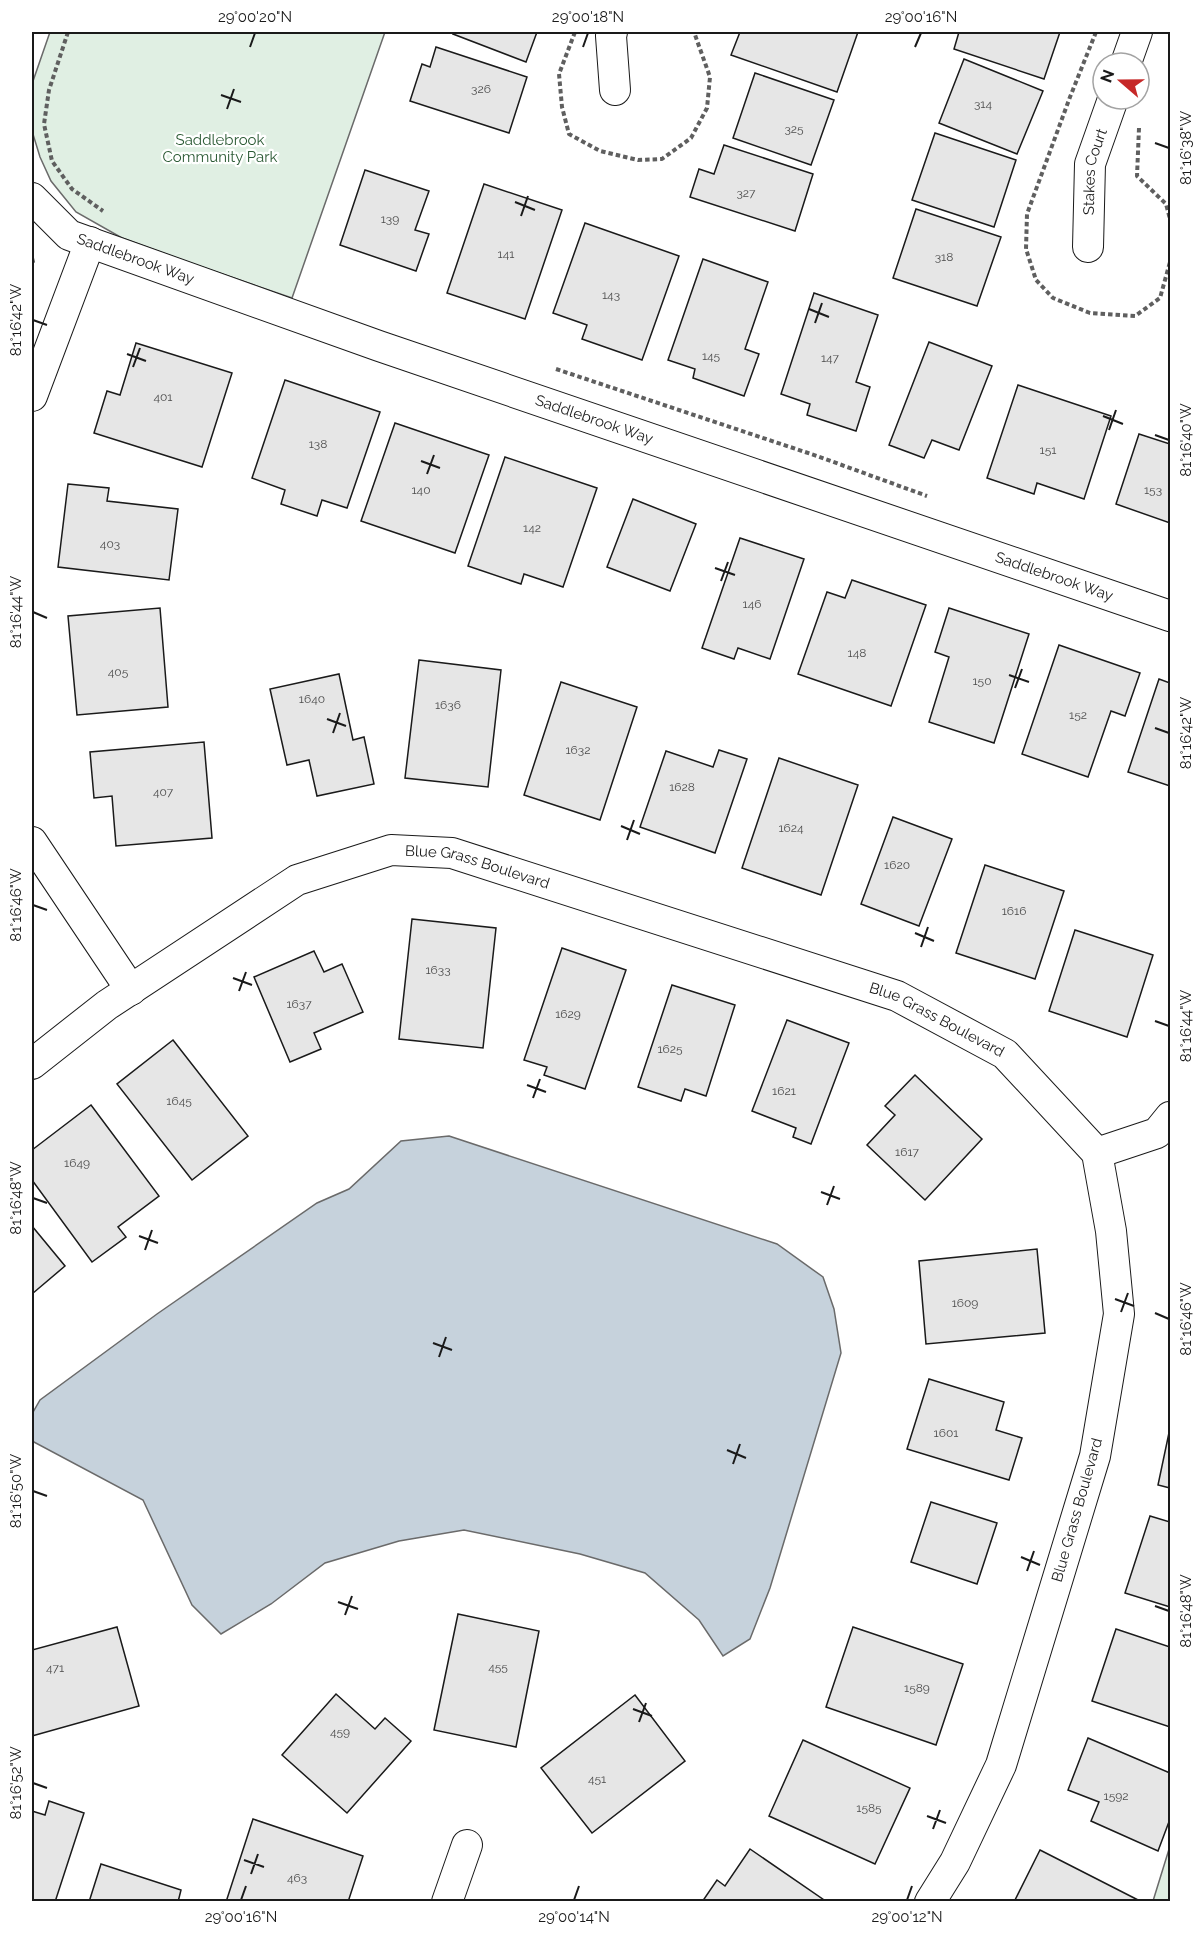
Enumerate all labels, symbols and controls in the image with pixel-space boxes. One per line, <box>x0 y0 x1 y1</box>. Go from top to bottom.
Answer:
text: 29°00'20"N <box>218 8 292 26</box>
text: 29°00'18"N <box>552 8 624 26</box>
text: 29°00'16"N <box>885 8 957 26</box>
north arrow <box>1091 51 1151 111</box>
text: N <box>1096 67 1118 85</box>
house number: 326 <box>471 82 491 96</box>
house number: 314 <box>974 97 992 111</box>
text: 81°16'38"W <box>1177 111 1195 185</box>
house number: 325 <box>784 122 804 136</box>
street label: Stakes Court <box>1080 126 1111 215</box>
park label: Saddlebrook Community Park <box>163 131 278 166</box>
house number: 327 <box>736 186 756 200</box>
house number: 139 <box>381 212 399 226</box>
street label: Saddlebrook Way <box>74 230 197 288</box>
house number: 141 <box>498 247 514 261</box>
house number: 318 <box>935 250 953 264</box>
text: 81°16'42"W <box>7 284 25 356</box>
house number: 143 <box>602 288 620 302</box>
house number: 145 <box>702 349 721 363</box>
house number: 147 <box>821 351 840 365</box>
house number: 401 <box>153 390 173 404</box>
street label: Saddlebrook Way <box>533 391 655 448</box>
text: 81°16'40"W <box>1177 403 1195 477</box>
house number: 138 <box>309 437 327 451</box>
house number: 151 <box>1040 443 1056 457</box>
house number: 140 <box>411 483 431 497</box>
house number: 153 <box>1144 483 1162 497</box>
house number: 142 <box>523 521 541 535</box>
house number: 403 <box>100 537 120 551</box>
street label: Saddlebrook Way <box>993 548 1115 605</box>
text: 81°16'44"W <box>7 575 25 648</box>
house number: 146 <box>743 597 761 611</box>
house number: 148 <box>848 646 866 660</box>
house number: 405 <box>108 665 129 679</box>
house number: 150 <box>972 674 992 688</box>
house number: 1640 <box>299 692 325 706</box>
text: 81°16'42"W <box>1177 697 1195 769</box>
house number: 1636 <box>435 698 461 712</box>
house number: 152 <box>1069 708 1087 722</box>
house number: 1632 <box>565 743 591 757</box>
house number: 1628 <box>669 780 695 794</box>
house number: 407 <box>153 785 174 799</box>
house number: 1624 <box>778 821 804 835</box>
street label: Blue Grass Boulevard <box>404 842 552 893</box>
house number: 1620 <box>884 858 910 872</box>
text: 81°16'46"W <box>7 868 25 942</box>
house number: 1616 <box>1002 904 1026 918</box>
house number: 1633 <box>425 963 451 977</box>
street label: Blue Grass Boulevard <box>867 979 1007 1061</box>
text: 81°16'44"W <box>1177 989 1195 1062</box>
house number: 1637 <box>286 997 312 1011</box>
house number: 1629 <box>555 1007 581 1021</box>
house number: 1625 <box>657 1042 683 1056</box>
house number: 1621 <box>772 1084 796 1098</box>
house number: 1645 <box>166 1094 192 1108</box>
house number: 1617 <box>895 1145 920 1159</box>
house number: 1649 <box>64 1156 90 1170</box>
text: 81°16'48"W <box>7 1161 25 1235</box>
text: 81°16'46"W <box>1177 1282 1195 1356</box>
house number: 1609 <box>952 1296 978 1310</box>
house number: 1601 <box>934 1426 958 1440</box>
street label: Blue Grass Boulevard <box>1048 1436 1106 1584</box>
text: 81°16'50"W <box>7 1453 25 1528</box>
text: 81°16'48"W <box>1177 1574 1195 1648</box>
house number: 455 <box>488 1660 508 1674</box>
house number: 471 <box>46 1661 64 1675</box>
house number: 1589 <box>904 1681 930 1695</box>
house number: 459 <box>330 1725 350 1739</box>
text: 81°16'52"W <box>7 1746 25 1820</box>
house number: 451 <box>588 1772 606 1786</box>
house number: 1592 <box>1104 1789 1128 1803</box>
house number: 1585 <box>856 1801 882 1815</box>
house number: 463 <box>287 1871 307 1885</box>
text: 29°00'16"N <box>205 1908 277 1926</box>
text: 29°00'14"N <box>538 1908 610 1926</box>
text: 29°00'12"N <box>871 1908 943 1926</box>

